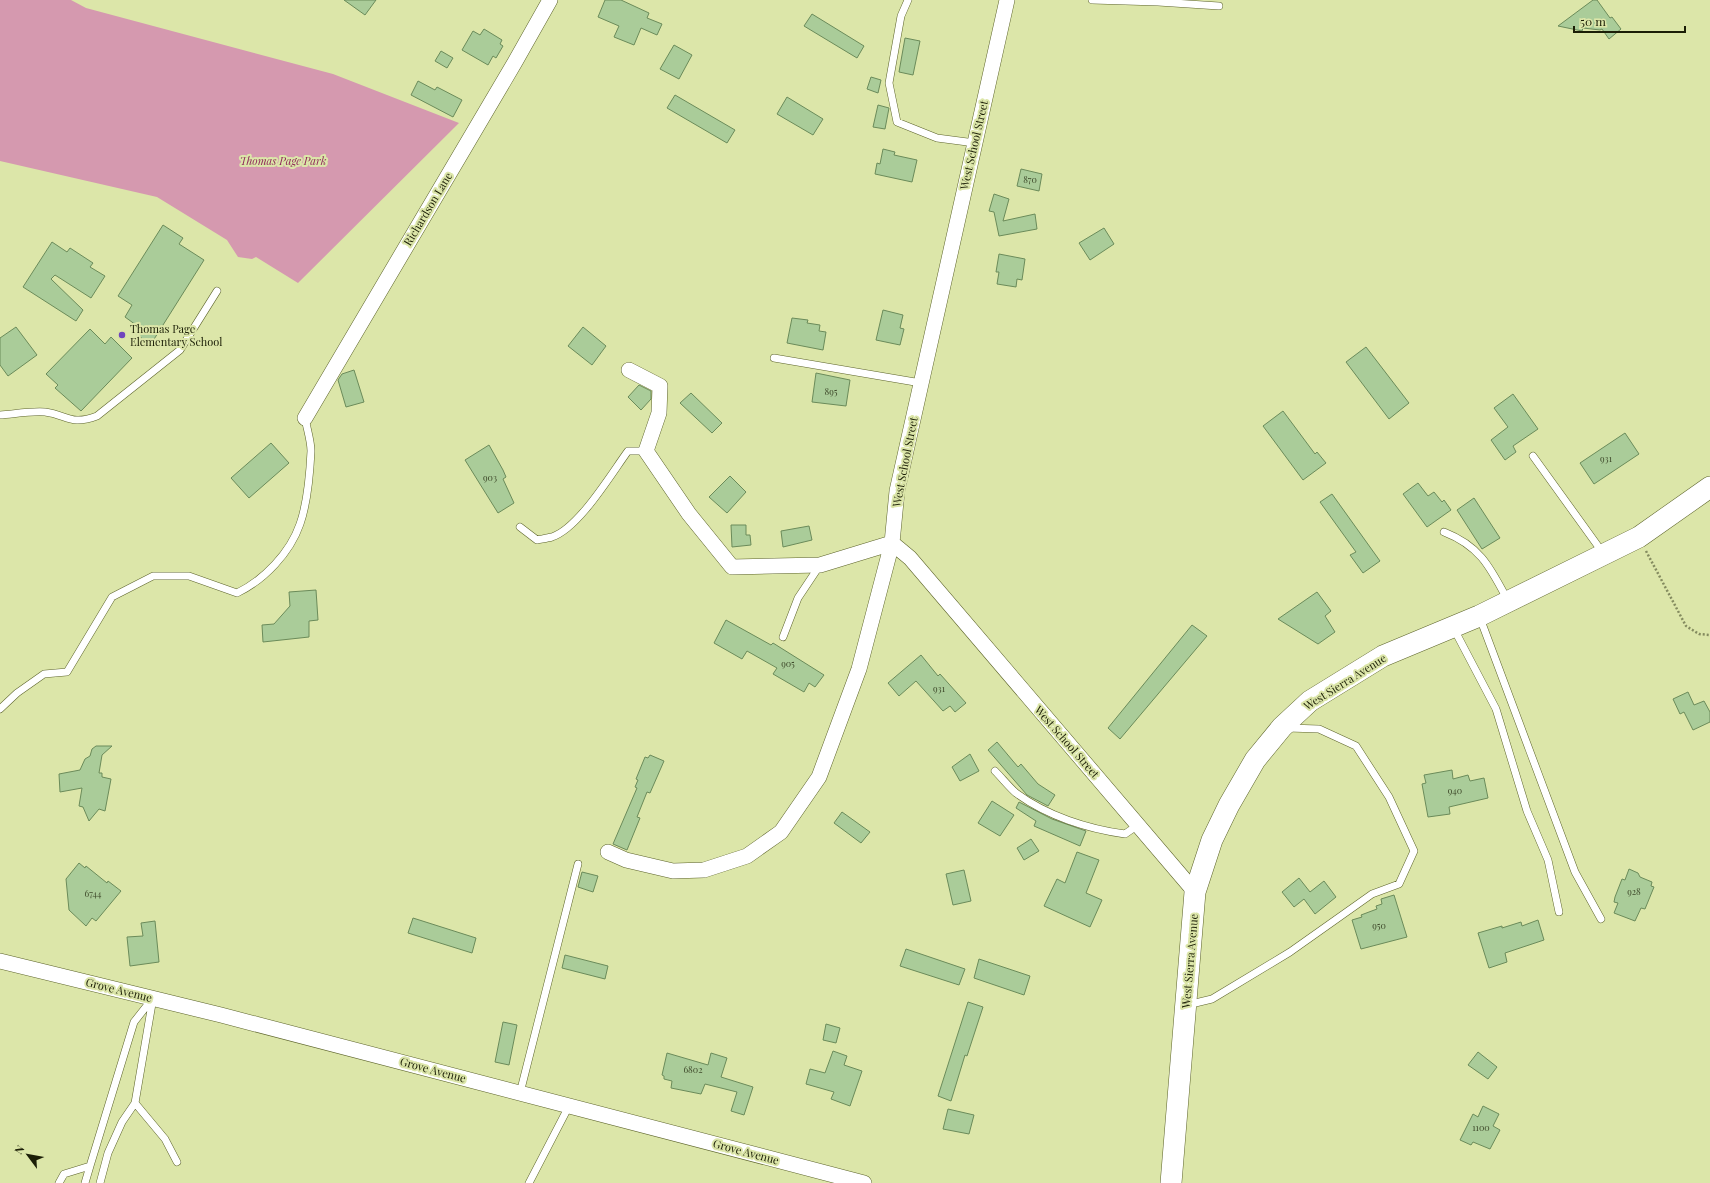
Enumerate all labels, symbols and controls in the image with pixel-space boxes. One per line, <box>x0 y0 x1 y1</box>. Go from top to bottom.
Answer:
scale bar <box>1574 8 1685 34</box>
text: 50 m <box>1580 13 1606 29</box>
street label: West School Street <box>956 99 991 192</box>
park label: Thomas Page Park <box>240 153 327 168</box>
street label: Richardson Lane <box>400 169 456 248</box>
house number: 870 <box>1023 173 1037 185</box>
place label: Thomas Page Elementary School <box>130 321 222 349</box>
marker: Thomas Page Elementary School <box>117 330 127 340</box>
house number: 895 <box>825 385 838 397</box>
street label: West School Street <box>888 416 921 509</box>
house number: 931 <box>1600 452 1613 464</box>
house number: 903 <box>483 471 497 483</box>
street label: West Sierra Avenue <box>1300 650 1389 714</box>
house number: 905 <box>781 657 795 669</box>
house number: 931 <box>933 682 946 694</box>
street label: West School Street <box>1031 702 1103 781</box>
house number: 940 <box>1448 784 1462 796</box>
house number: 928 <box>1627 885 1641 897</box>
house number: 6744 <box>85 887 102 899</box>
street label: West Sierra Avenue <box>1178 913 1201 1010</box>
house number: 950 <box>1372 919 1386 931</box>
street label: Grove Avenue <box>84 974 154 1005</box>
street label: Grove Avenue <box>398 1053 468 1086</box>
house number: 6802 <box>683 1063 703 1075</box>
house number: 1100 <box>1472 1121 1490 1133</box>
north arrow <box>8 1135 48 1175</box>
street label: Grove Avenue <box>711 1135 781 1168</box>
text: N <box>11 1142 28 1157</box>

